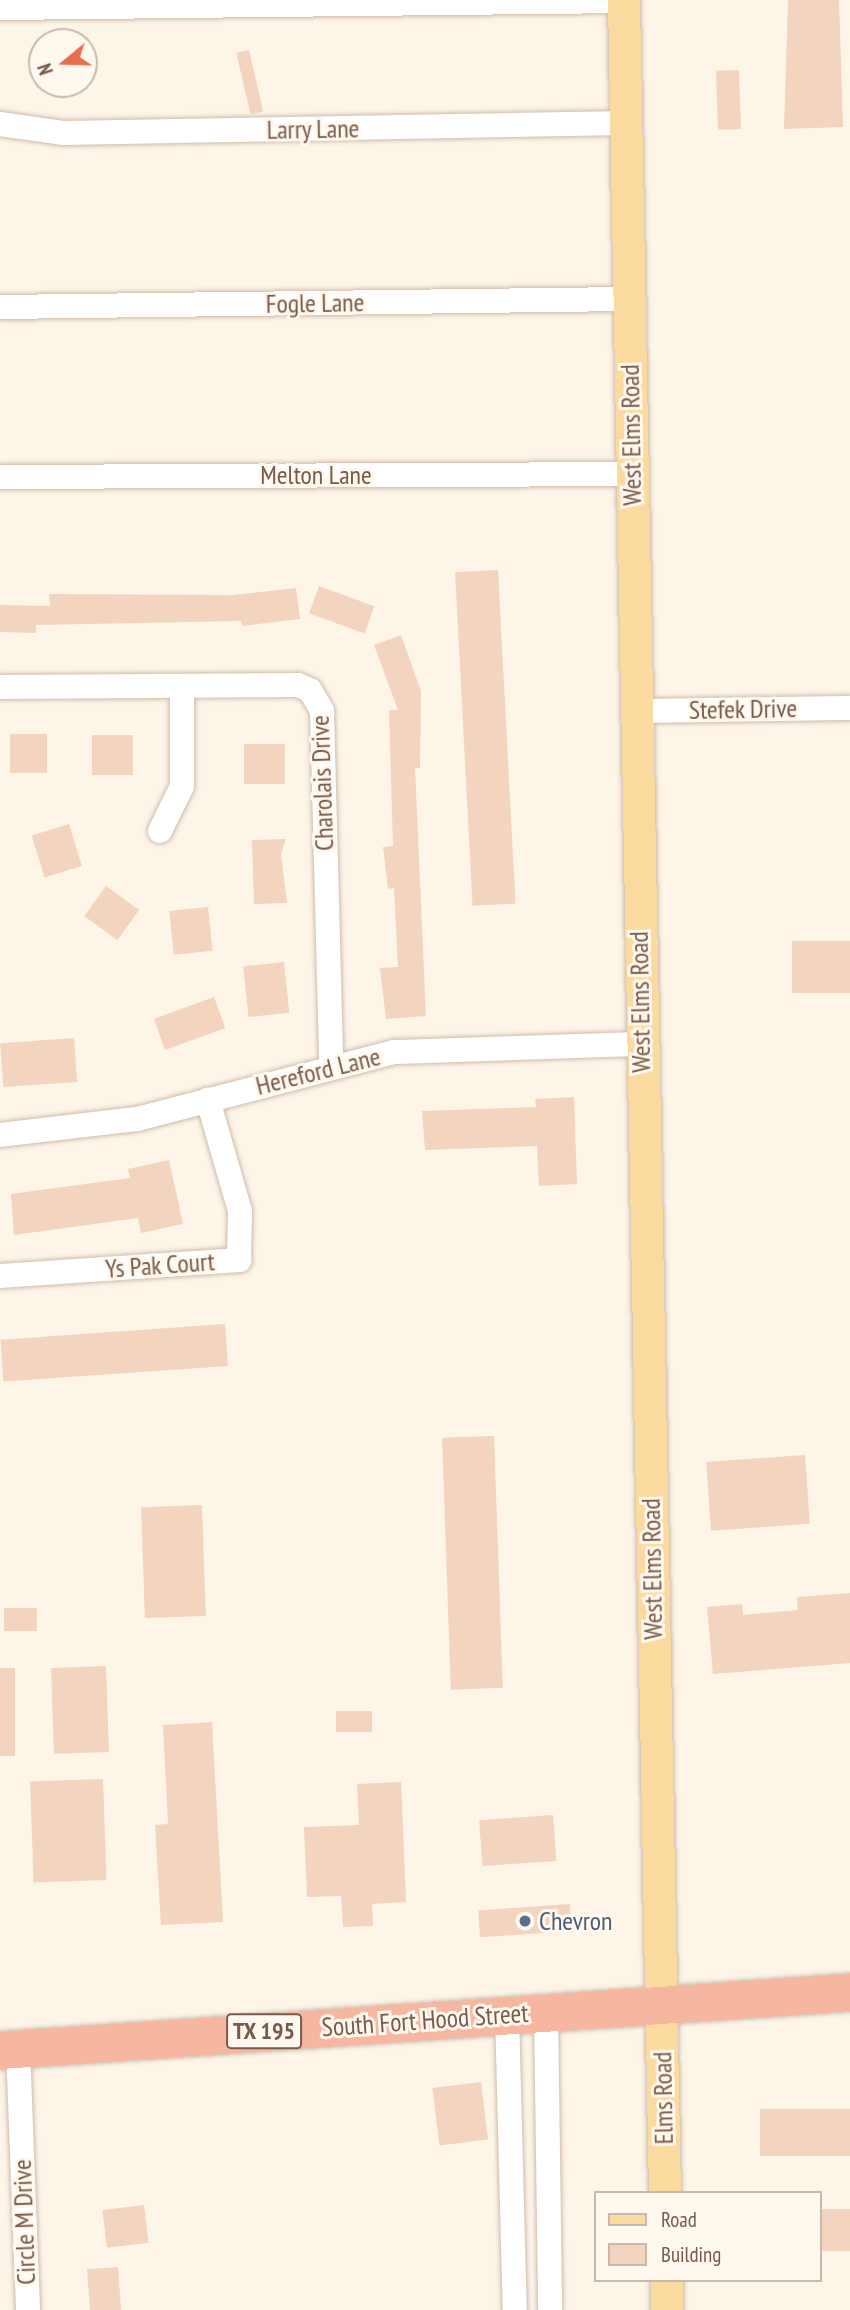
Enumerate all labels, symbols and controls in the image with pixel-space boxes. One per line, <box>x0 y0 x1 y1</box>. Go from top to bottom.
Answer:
north arrow <box>28 28 98 98</box>
text: N <box>32 60 58 78</box>
street label: Larry Lane <box>266 113 360 145</box>
street label: Fogle Lane <box>265 287 365 319</box>
street label: West Elms Road <box>614 364 648 506</box>
street label: Melton Lane <box>260 459 372 491</box>
street label: Stefek Drive <box>688 692 798 726</box>
street label: Charolais Drive <box>304 715 340 851</box>
street label: West Elms Road <box>623 931 657 1073</box>
street label: Hereford Lane <box>253 1040 383 1102</box>
street label: Ys Pak Court <box>104 1246 216 1284</box>
street label: West Elms Road <box>635 1498 669 1640</box>
place label: Chevron <box>539 1905 613 1937</box>
marker: Chevron <box>517 1913 533 1929</box>
street label: South Fort Hood Street <box>321 1997 529 2043</box>
road number: TX 195 <box>226 2010 302 2052</box>
street label: Elms Road <box>647 2051 679 2145</box>
street label: Circle M Drive <box>6 2159 42 2285</box>
legend <box>594 2191 822 2282</box>
text: Road <box>661 2206 697 2233</box>
text: Building <box>661 2241 721 2268</box>

